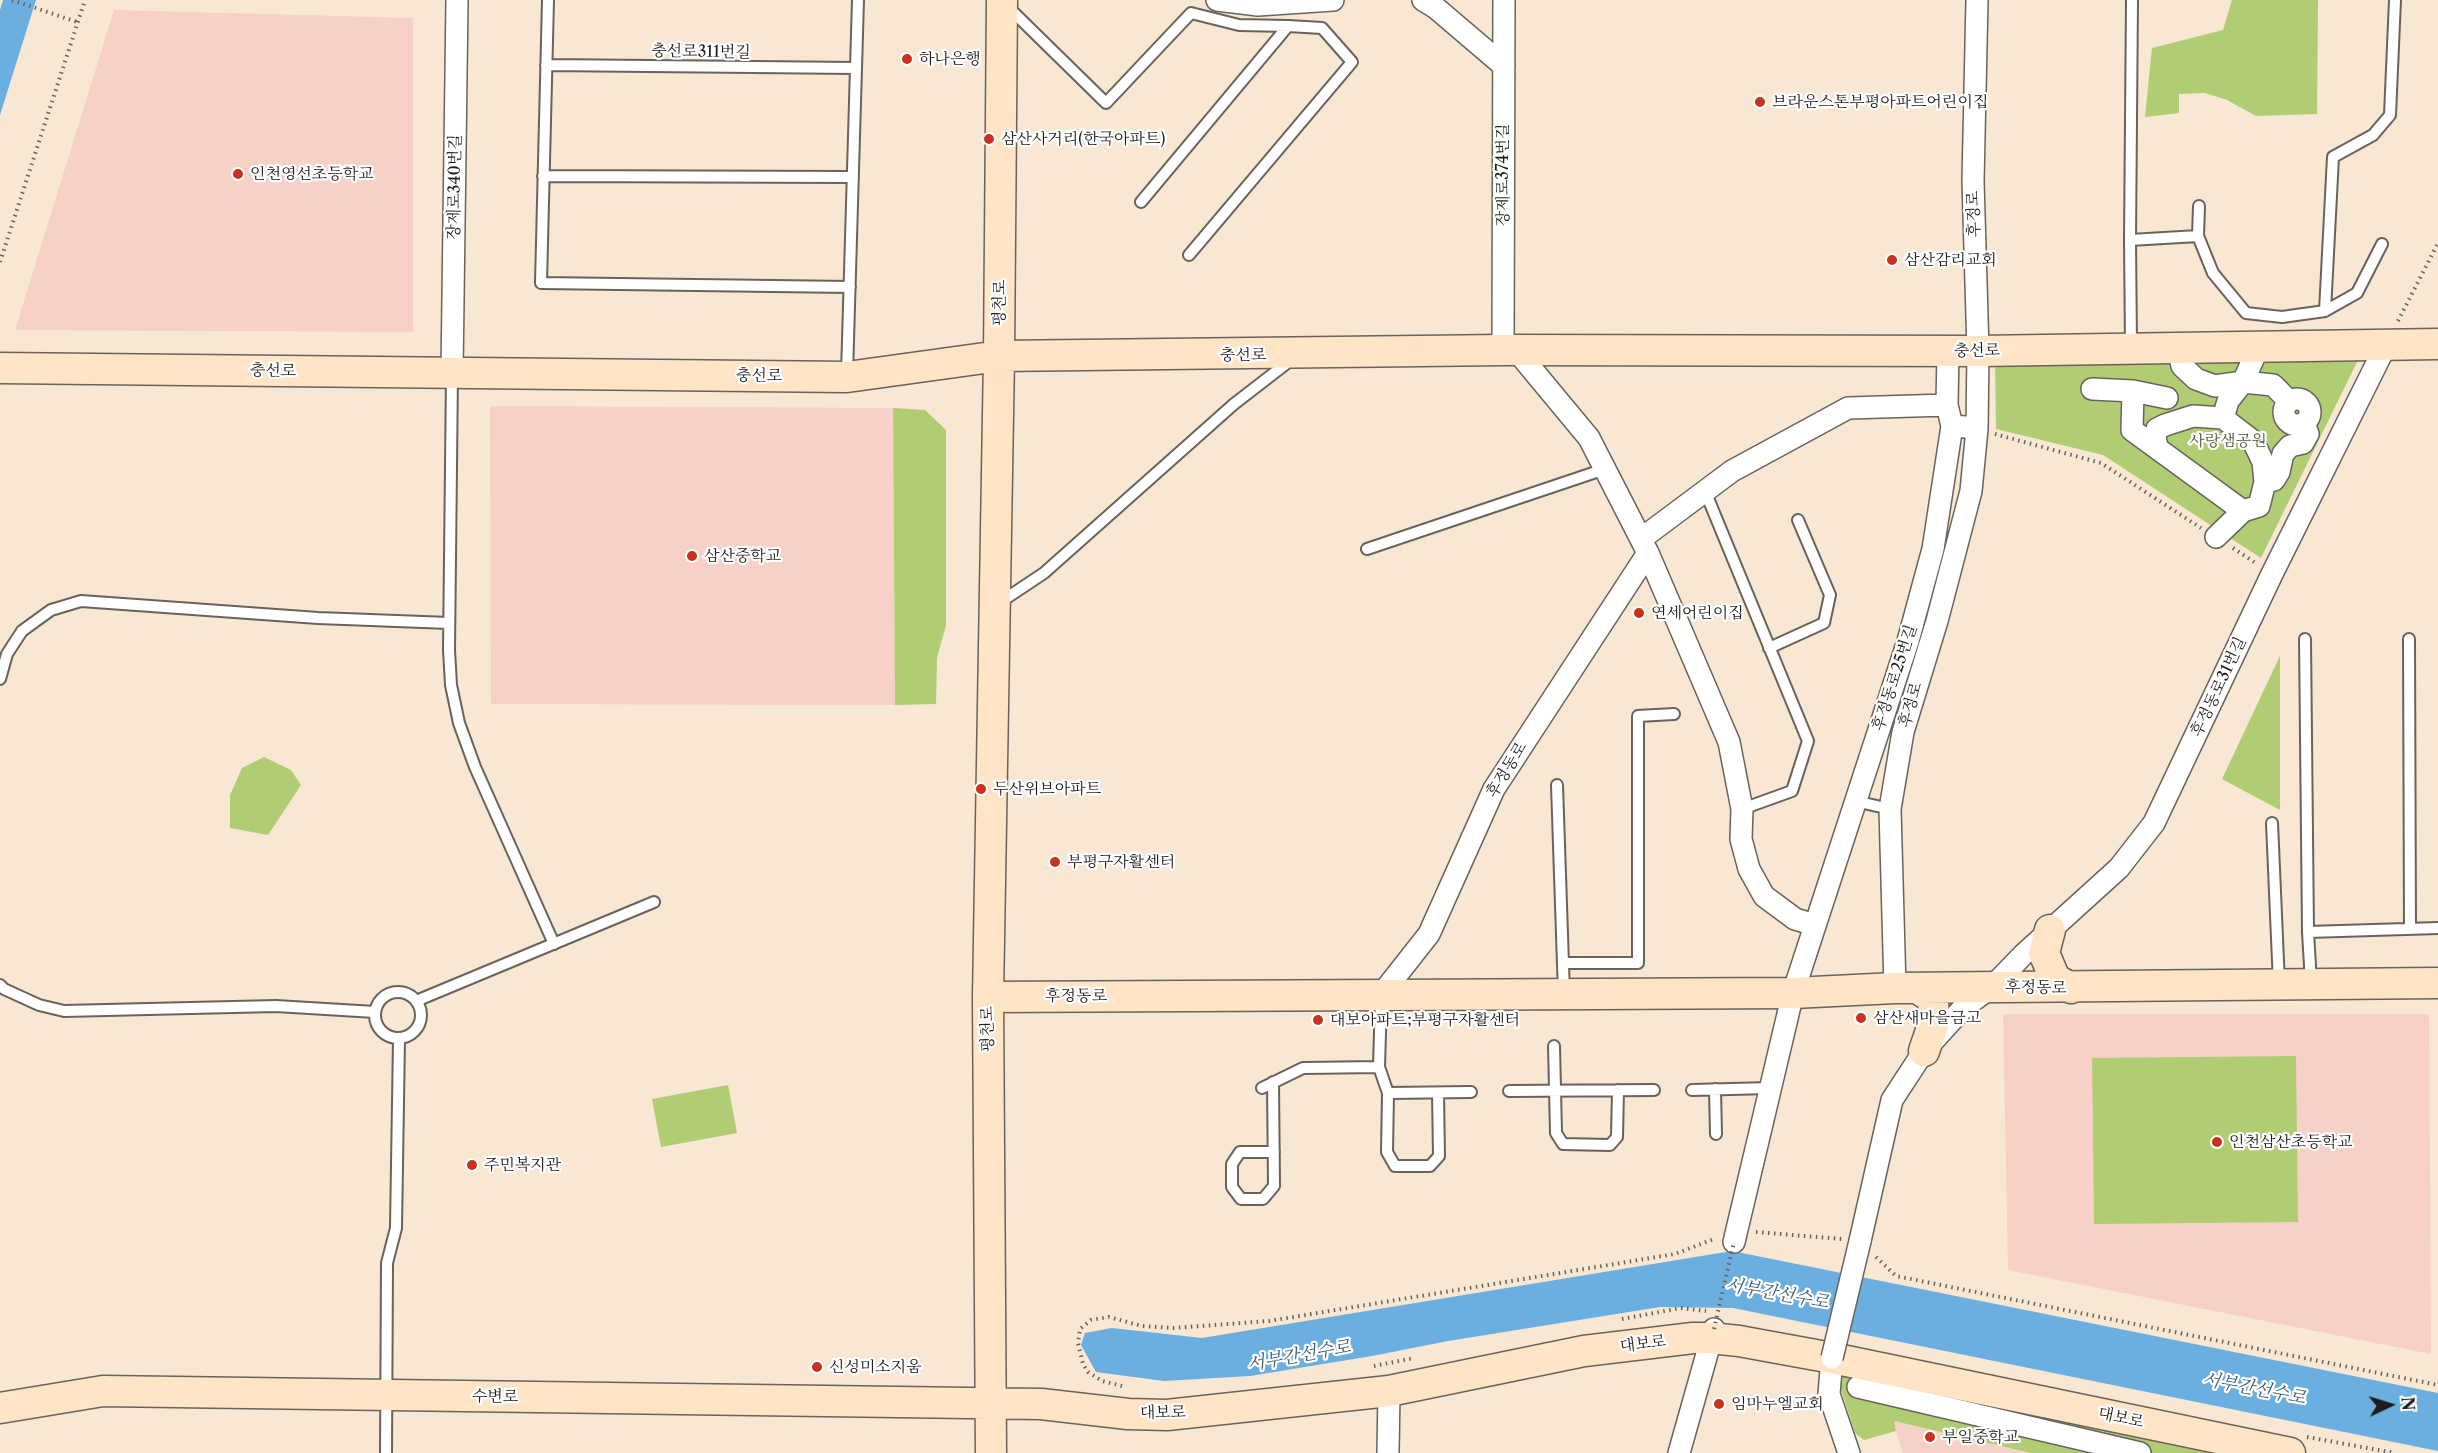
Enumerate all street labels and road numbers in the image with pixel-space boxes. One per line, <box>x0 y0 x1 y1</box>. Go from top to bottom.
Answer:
street label: 충선로311번길 <box>651 42 751 62</box>
street label: 장제로374번길 <box>1493 124 1513 226</box>
street label: 장제로340번길 <box>444 134 466 240</box>
street label: 후정로 <box>1964 190 1984 238</box>
street label: 평천로 <box>990 280 1010 326</box>
street label: 충선로 <box>1954 341 2000 361</box>
street label: 충선로 <box>1220 345 1266 365</box>
street label: 충선로 <box>250 361 296 381</box>
street label: 충선로 <box>736 366 782 386</box>
street label: 후정동로25번길 <box>1869 622 1921 734</box>
street label: 후정동로31번길 <box>2187 634 2251 740</box>
street label: 후정로 <box>1895 680 1927 730</box>
street label: 후정동로 <box>1483 739 1531 801</box>
street label: 후정동로 <box>2005 978 2067 998</box>
street label: 후정동로 <box>1045 986 1107 1006</box>
street label: 평천로 <box>978 1006 998 1052</box>
street label: 대보로 <box>1619 1332 1667 1356</box>
street label: 수변로 <box>472 1387 518 1407</box>
street label: 대보로 <box>1140 1403 1186 1423</box>
street label: 대보로 <box>2096 1404 2146 1432</box>

